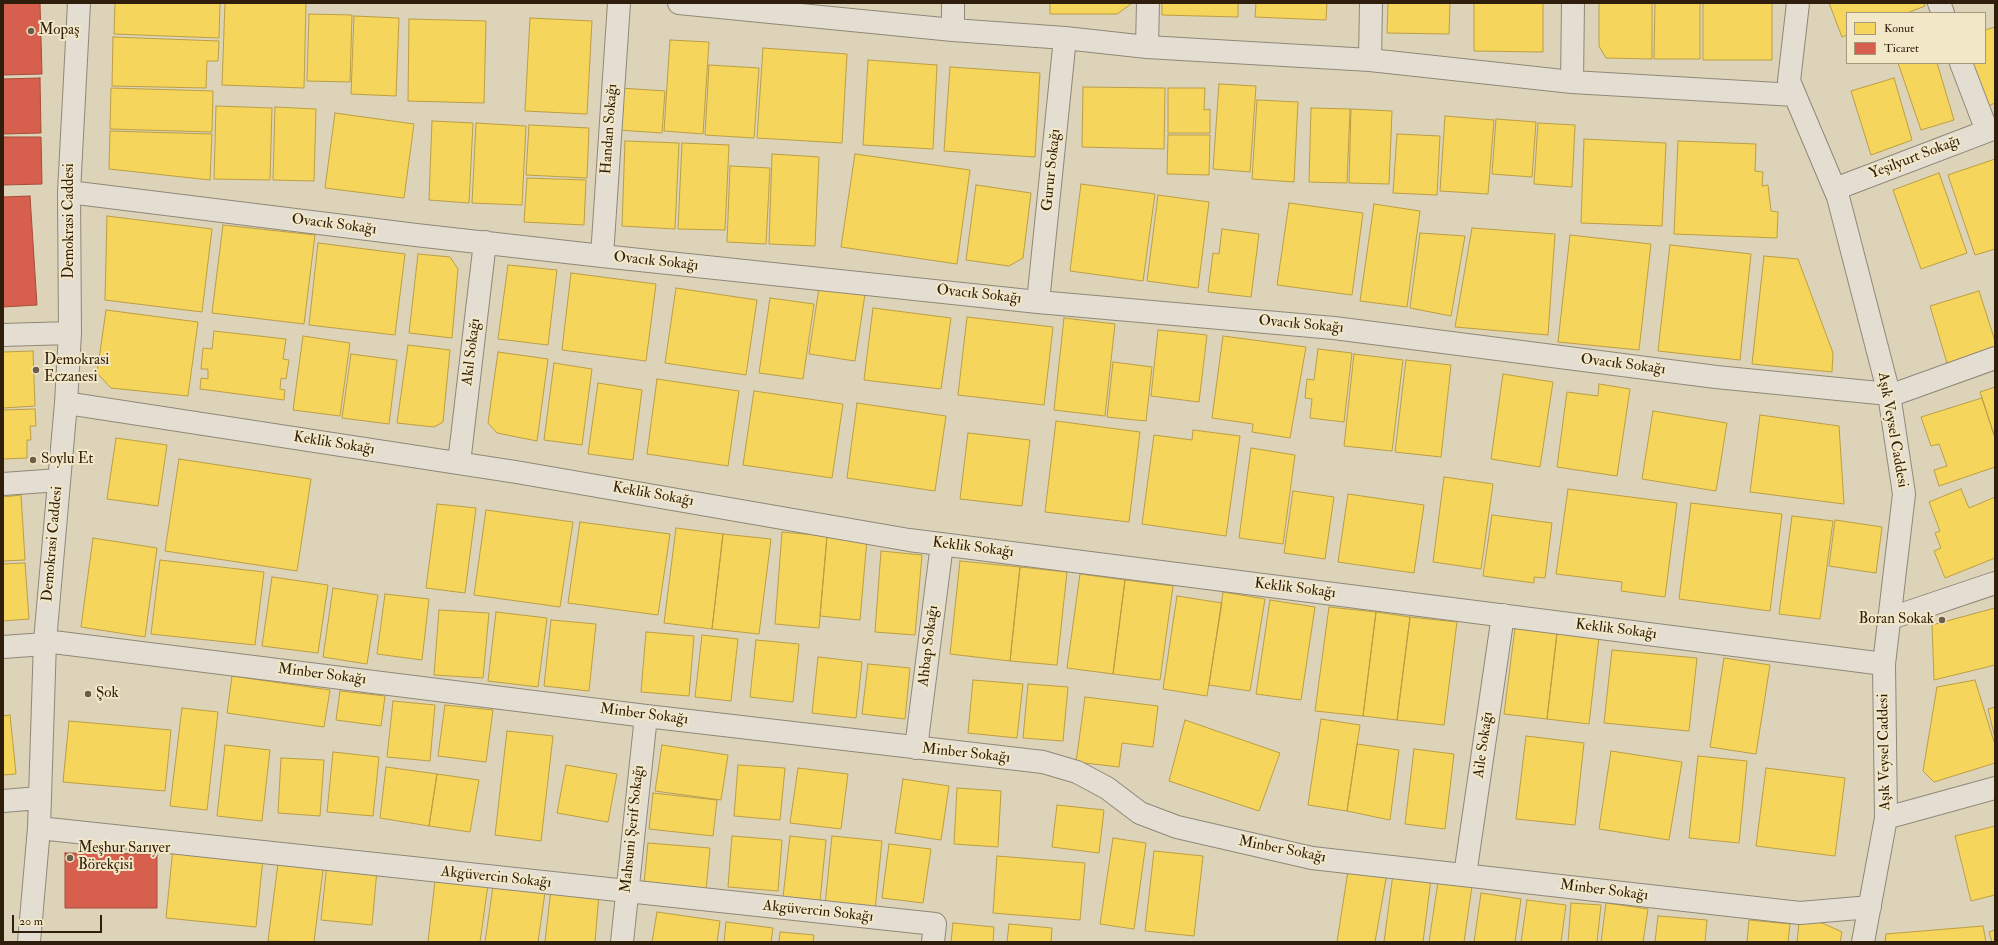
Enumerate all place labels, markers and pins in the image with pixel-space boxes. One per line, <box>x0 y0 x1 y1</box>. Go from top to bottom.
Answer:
place label: Mopaş <box>39 22 79 40</box>
marker: Mopaş <box>26 26 36 36</box>
place label: Demokrasi Eczanesi <box>44 352 109 387</box>
marker: Demokrasi Eczanesi <box>31 365 41 375</box>
place label: Soylu Et <box>41 451 93 469</box>
marker: Soylu Et <box>28 455 38 465</box>
place label: Boran Sokak <box>1858 611 1934 629</box>
marker: Boran Sokak <box>1937 615 1947 625</box>
place label: Şok <box>96 685 119 703</box>
marker: Şok <box>83 689 93 699</box>
place label: Meşhur Sarıyer Börekçisi <box>78 840 170 875</box>
marker: Meşhur Sarıyer Börekçisi <box>65 853 75 863</box>

